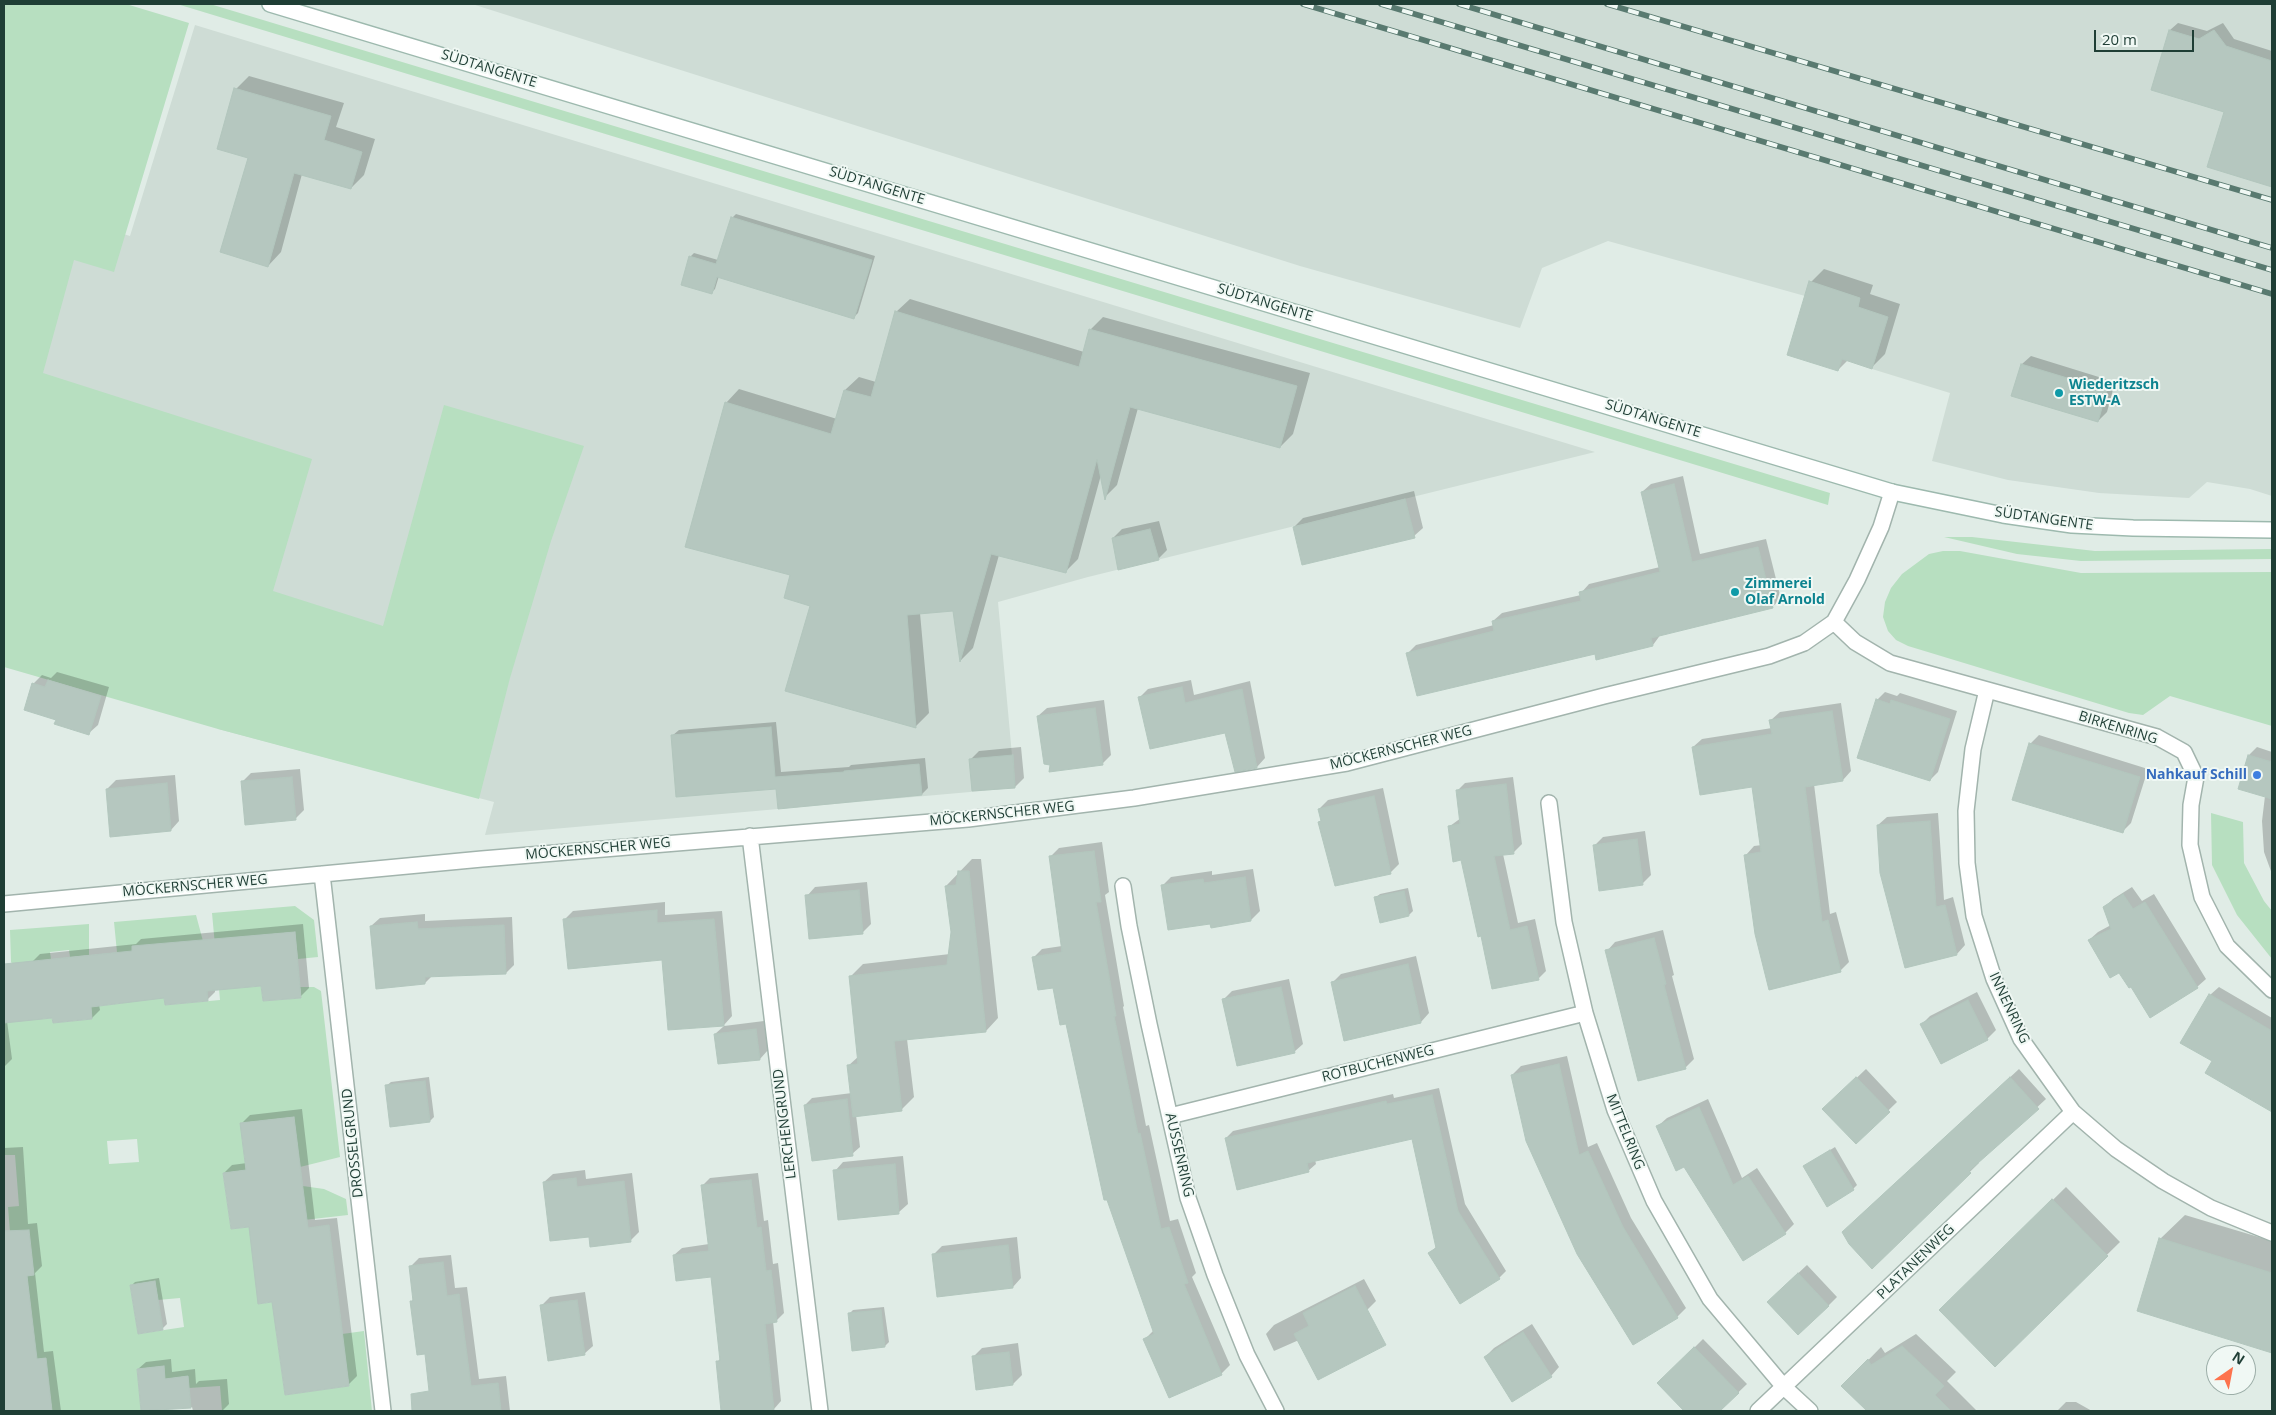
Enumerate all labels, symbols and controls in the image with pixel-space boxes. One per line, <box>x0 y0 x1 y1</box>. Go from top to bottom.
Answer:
scale bar <box>2096 20 2196 52</box>
text: 20 m <box>2102 29 2137 49</box>
street label: SÜDTANGENTE <box>439 46 539 92</box>
street label: SÜDTANGENTE <box>827 163 927 209</box>
street label: SÜDTANGENTE <box>1215 280 1315 326</box>
place label: Wiederitzsch ESTW-A <box>2069 377 2159 410</box>
marker: Wiederitzsch ESTW-A <box>2053 387 2065 399</box>
street label: SÜDTANGENTE <box>1603 396 1703 442</box>
street label: SÜDTANGENTE <box>1994 504 2094 534</box>
place label: Zimmerei Olaf Arnold <box>1745 576 1825 608</box>
marker: Zimmerei Olaf Arnold <box>1729 586 1741 598</box>
street label: BIRKENRING <box>2076 708 2160 748</box>
street label: MÖCKERNSCHER WEG <box>1328 722 1474 774</box>
place label: Nahkauf Schill <box>2146 767 2247 783</box>
marker: Nahkauf Schill <box>2251 769 2263 781</box>
street label: MÖCKERNSCHER WEG <box>929 798 1075 830</box>
street label: MÖCKERNSCHER WEG <box>525 834 671 864</box>
street label: MÖCKERNSCHER WEG <box>122 871 268 901</box>
street label: INNENRING <box>1985 970 2033 1046</box>
street label: ROTBUCHENWEG <box>1320 1042 1436 1086</box>
street label: LERCHENGRUND <box>770 1068 800 1180</box>
street label: DROSSELGRUND <box>339 1087 367 1199</box>
street label: MITTELRING <box>1602 1092 1648 1172</box>
street label: AUSSENRING <box>1161 1111 1197 1199</box>
street label: PLATANENWEG <box>1874 1221 1958 1303</box>
north arrow <box>2206 1345 2256 1395</box>
text: N <box>2229 1347 2249 1369</box>

